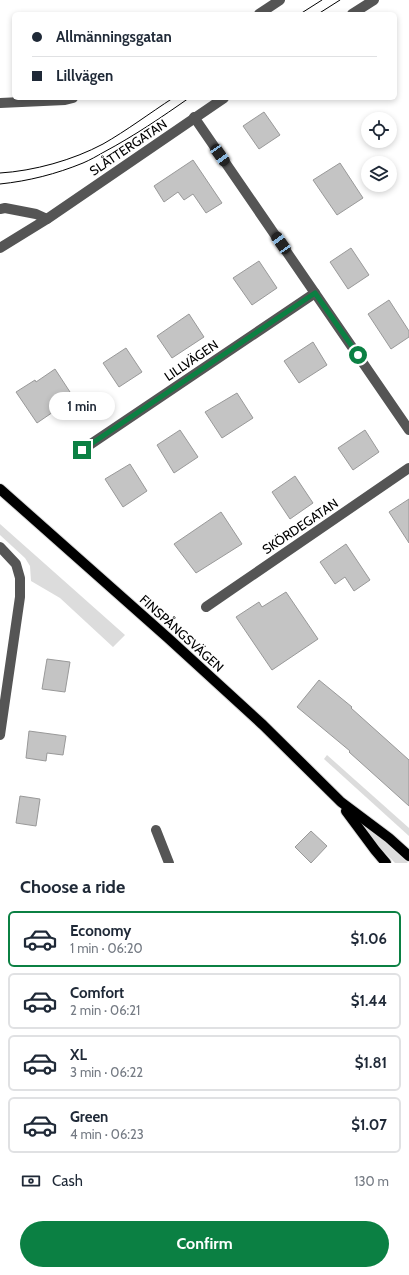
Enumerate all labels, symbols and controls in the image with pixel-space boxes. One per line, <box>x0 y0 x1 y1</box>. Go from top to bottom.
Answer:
text: Allmänningsgatan <box>56 28 172 46</box>
text: Lillvägen <box>56 67 113 85</box>
map controls <box>361 112 397 192</box>
button: locate <box>361 112 397 148</box>
street label: SLÅTTERGATAN <box>86 114 170 179</box>
car <box>208 142 232 168</box>
button: layers <box>361 156 397 192</box>
car <box>269 230 293 256</box>
street label: LILLVÄGEN <box>161 336 221 384</box>
route start <box>349 346 367 364</box>
callout: 1 min <box>49 392 115 420</box>
text: 1 min <box>67 398 97 414</box>
route end <box>73 441 91 459</box>
street label: SKÖRDEGATAN <box>259 495 341 557</box>
street label: FINSPÅNGSVÄGEN <box>137 590 228 675</box>
text: Choose a ride <box>20 876 125 898</box>
icon: car <box>22 921 58 957</box>
text: Economy <box>70 922 131 940</box>
text: $1.06 <box>351 930 387 948</box>
text: 1 min · 06:20 <box>70 940 143 956</box>
icon: car <box>22 983 58 1019</box>
text: Comfort <box>70 984 124 1002</box>
text: $1.44 <box>351 992 387 1010</box>
text: 2 min · 06:21 <box>70 1002 140 1018</box>
icon: car <box>22 1045 58 1081</box>
text: XL <box>70 1046 87 1064</box>
text: $1.81 <box>355 1054 387 1072</box>
text: 3 min · 06:22 <box>70 1064 143 1080</box>
icon: car <box>22 1107 58 1143</box>
text: Green <box>70 1108 108 1126</box>
text: $1.07 <box>351 1116 387 1134</box>
text: 4 min · 06:23 <box>70 1126 144 1142</box>
icon: cash <box>20 1170 42 1192</box>
text: Cash <box>52 1172 83 1190</box>
text: 130 m <box>354 1173 389 1189</box>
button: Confirm <box>20 1221 389 1267</box>

